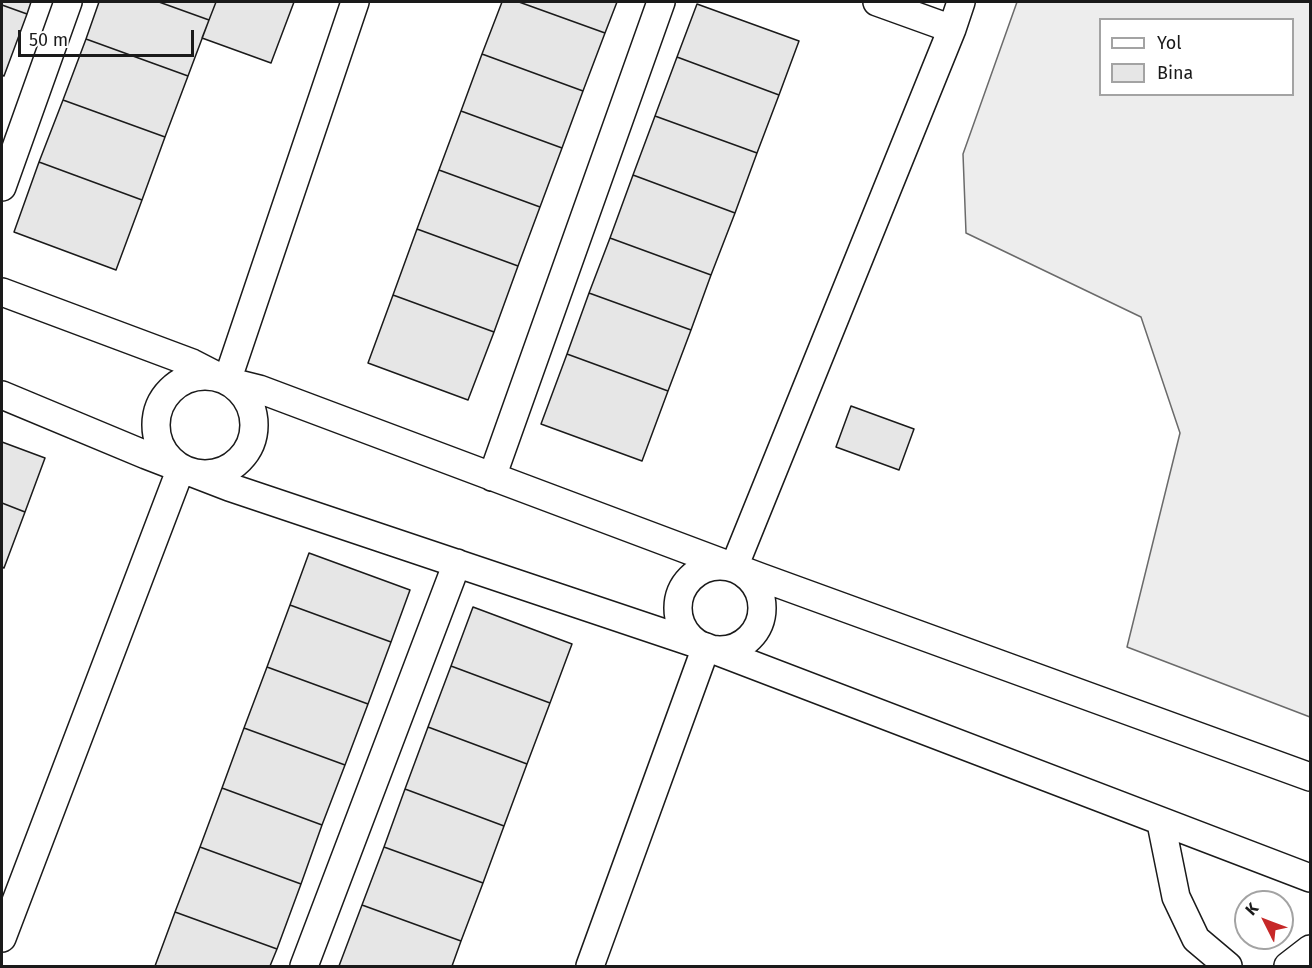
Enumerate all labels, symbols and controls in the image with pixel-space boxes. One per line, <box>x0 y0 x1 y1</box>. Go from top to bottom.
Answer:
scale bar <box>21 18 196 56</box>
legend <box>1099 18 1294 96</box>
text: 50 m <box>29 29 68 51</box>
text: Yol <box>1157 32 1182 54</box>
text: Bina <box>1157 62 1193 84</box>
north arrow <box>1234 890 1294 950</box>
text: K <box>1241 899 1262 919</box>

